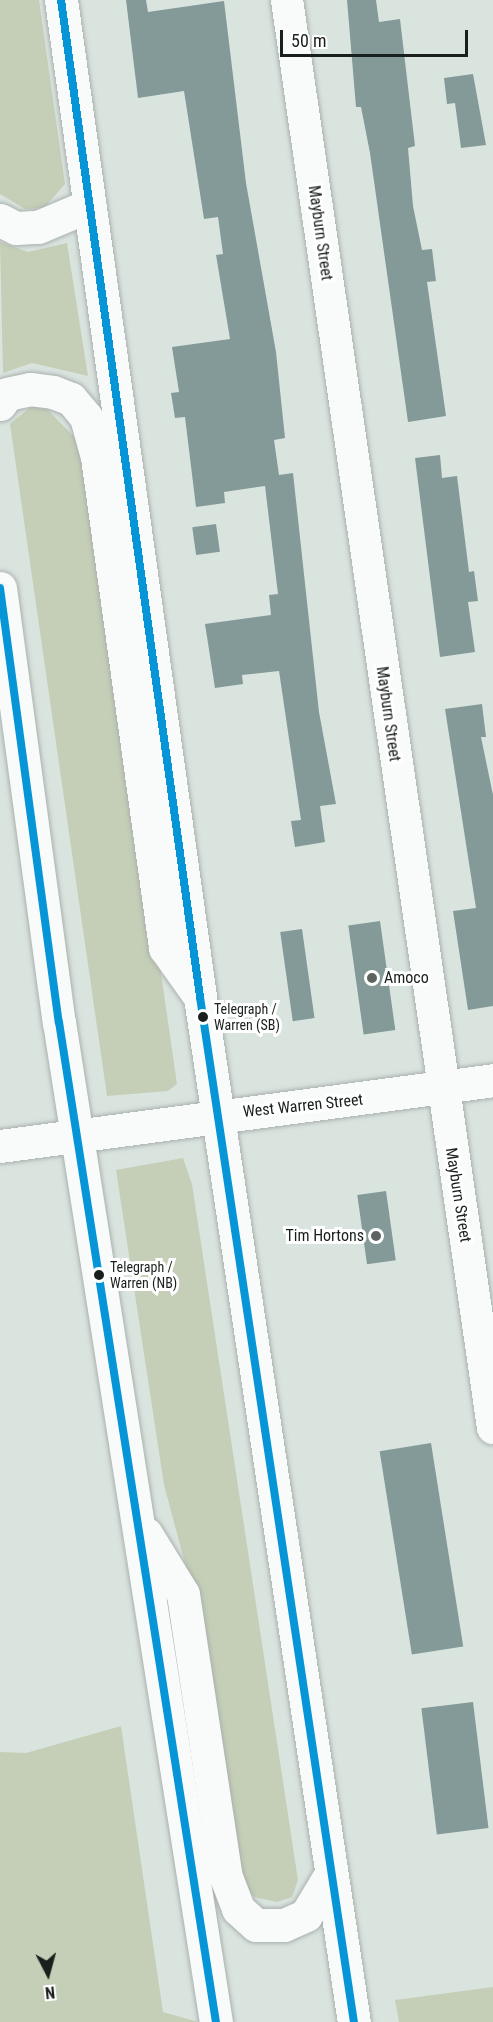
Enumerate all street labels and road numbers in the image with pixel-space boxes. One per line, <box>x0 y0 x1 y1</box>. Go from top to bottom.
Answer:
street label: Mayburn Street <box>304 184 336 282</box>
street label: Mayburn Street <box>372 665 404 763</box>
street label: West Warren Street <box>242 1090 364 1122</box>
street label: Mayburn Street <box>441 1146 475 1244</box>

